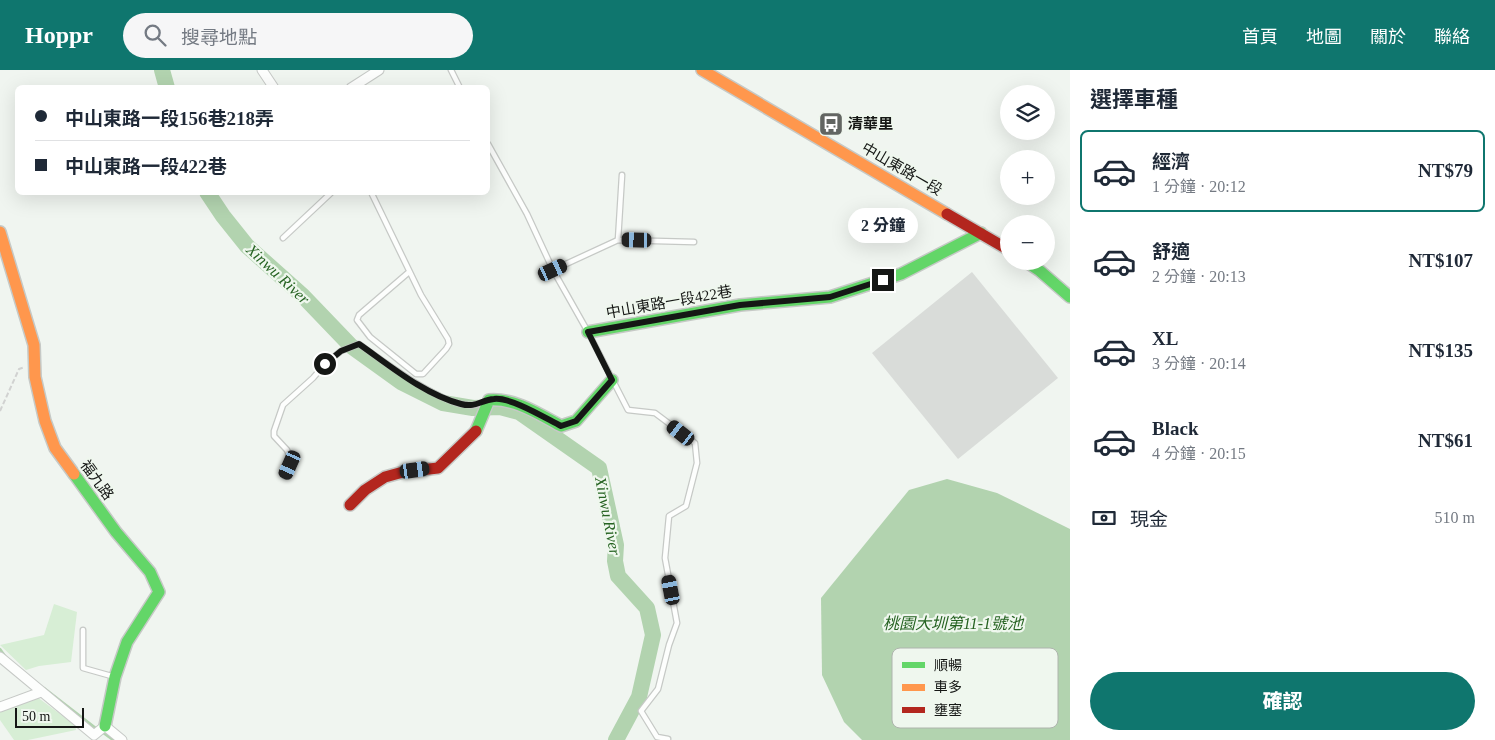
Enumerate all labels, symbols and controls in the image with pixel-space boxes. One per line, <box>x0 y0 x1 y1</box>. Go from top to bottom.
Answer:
search box <box>123 13 473 58</box>
icon: search <box>141 21 169 49</box>
text: Hoppr <box>25 22 93 48</box>
text: 搜尋地點 <box>181 27 257 48</box>
text: 首頁 <box>1242 27 1278 47</box>
text: 地圖 <box>1306 27 1342 47</box>
text: 關於 <box>1370 27 1406 47</box>
text: 聯絡 <box>1434 27 1470 47</box>
map controls <box>1000 85 1055 270</box>
button: layers <box>1000 85 1055 140</box>
text: 選擇車種 <box>1090 87 1178 112</box>
text: 中山東路一段156巷218弄 <box>65 108 274 129</box>
bus stop icon: 清華里 <box>818 111 844 137</box>
place label: 清華里 <box>848 116 893 132</box>
street label: 中山東路一段 <box>859 140 945 198</box>
icon: car <box>1092 149 1137 194</box>
button: + <box>1000 150 1055 205</box>
text: 經濟 <box>1152 151 1190 172</box>
text: 中山東路一段422巷 <box>65 156 227 177</box>
text: NT$79 <box>1418 160 1473 181</box>
text: 1 分鐘 · 20:12 <box>1152 178 1246 195</box>
callout: 2 分鐘 <box>848 208 918 242</box>
button: − <box>1000 215 1055 270</box>
text: 2 分鐘 <box>861 217 905 234</box>
car <box>621 232 652 248</box>
icon: car <box>1092 239 1137 284</box>
water label: Xinwu River <box>242 240 313 308</box>
text: 舒適 <box>1152 241 1190 262</box>
text: NT$107 <box>1409 250 1473 271</box>
car <box>536 257 569 283</box>
text: 2 分鐘 · 20:13 <box>1152 268 1246 285</box>
route end <box>872 269 894 291</box>
street label: 中山東路一段422巷 <box>605 283 733 321</box>
text: XL <box>1152 328 1178 349</box>
icon: car <box>1092 329 1137 374</box>
text: NT$135 <box>1409 340 1473 361</box>
route start <box>314 353 336 375</box>
text: 3 分鐘 · 20:14 <box>1152 355 1246 372</box>
car <box>664 418 697 448</box>
text: Black <box>1152 418 1198 439</box>
icon: car <box>1092 419 1137 464</box>
text: NT$61 <box>1418 430 1473 451</box>
text: 4 分鐘 · 20:15 <box>1152 445 1246 462</box>
car <box>277 448 302 482</box>
street label: 福九路 <box>77 457 117 503</box>
car <box>399 460 430 480</box>
water label: Xinwu River <box>592 474 624 557</box>
icon: cash <box>1090 504 1118 532</box>
text: 現金 <box>1130 509 1168 530</box>
text: 510 m <box>1435 509 1475 526</box>
car <box>660 574 681 606</box>
water label: 桃園大圳第11-1號池 <box>883 615 1025 632</box>
legend <box>892 648 1058 728</box>
text: 順暢 <box>934 658 962 673</box>
button: 確認 <box>1090 672 1475 730</box>
text: 車多 <box>934 680 962 695</box>
text: 壅塞 <box>934 702 962 718</box>
scale bar <box>15 705 84 728</box>
text: 50 m <box>22 709 50 724</box>

